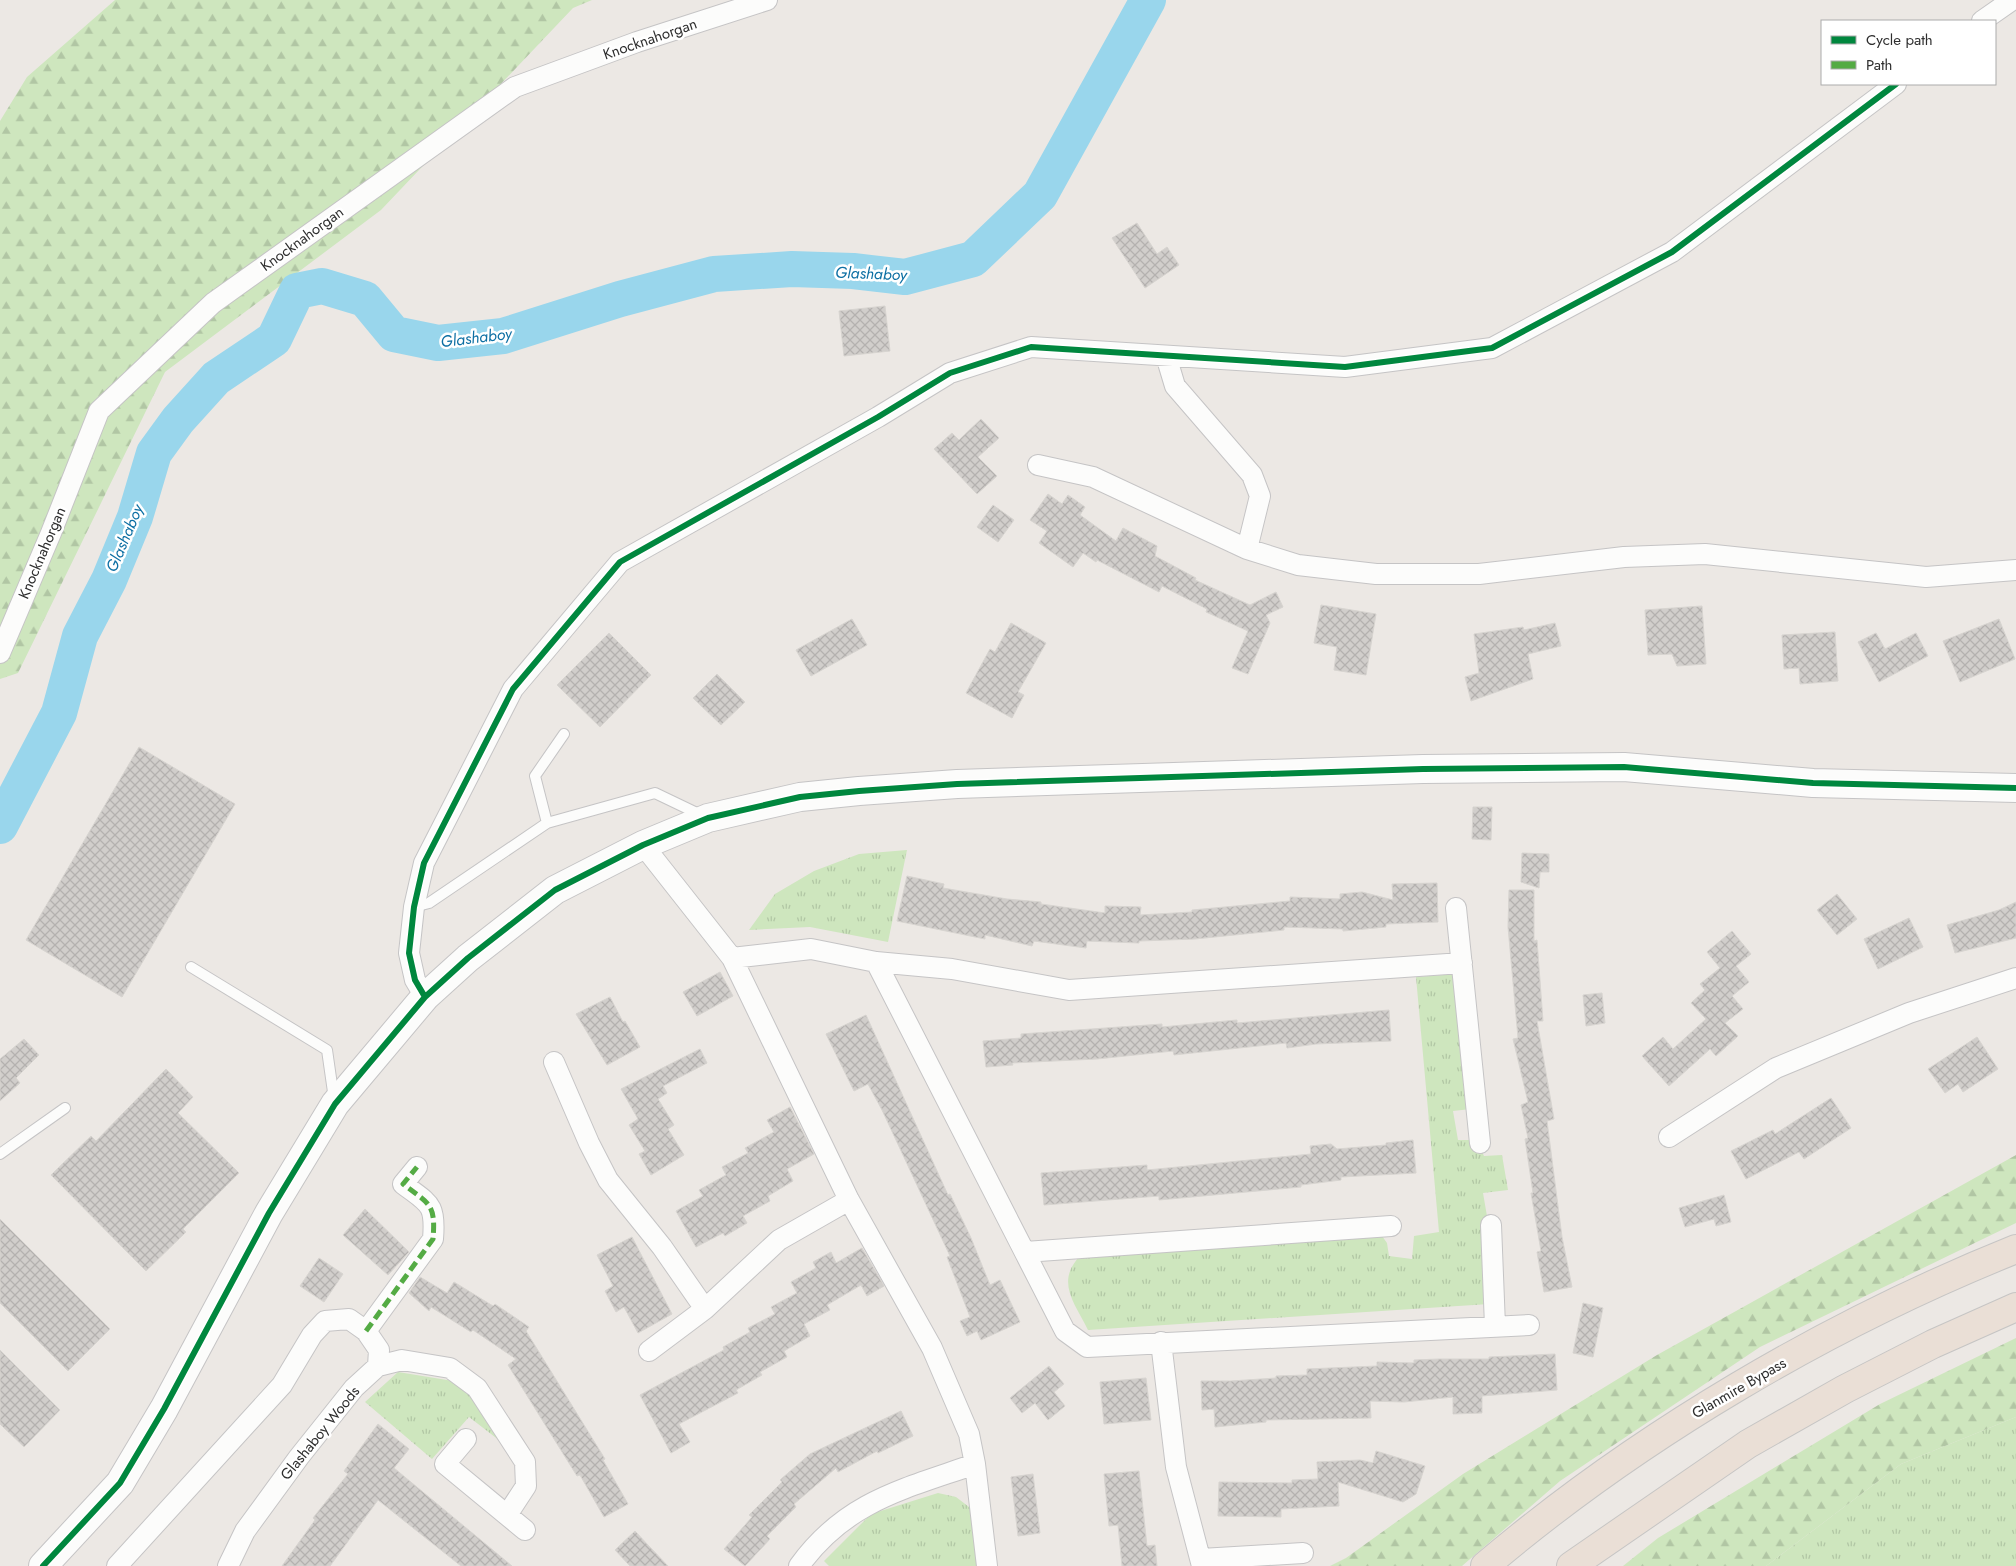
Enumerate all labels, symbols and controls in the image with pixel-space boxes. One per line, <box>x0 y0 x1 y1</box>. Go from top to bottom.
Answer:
street label: Knocknahorgan <box>600 13 700 65</box>
legend <box>1821 20 1996 85</box>
text: Cycle path <box>1866 29 1933 51</box>
text: Path <box>1866 54 1892 76</box>
street label: Knocknahorgan <box>256 201 348 277</box>
water label: Glashaboy <box>835 261 908 286</box>
water label: Glashaboy <box>439 322 514 353</box>
water label: Glashaboy <box>100 500 149 576</box>
street label: Knocknahorgan <box>13 504 71 602</box>
street label: Glanmire Bypass <box>1688 1352 1790 1424</box>
street label: Glashaboy Woods <box>275 1381 365 1485</box>

